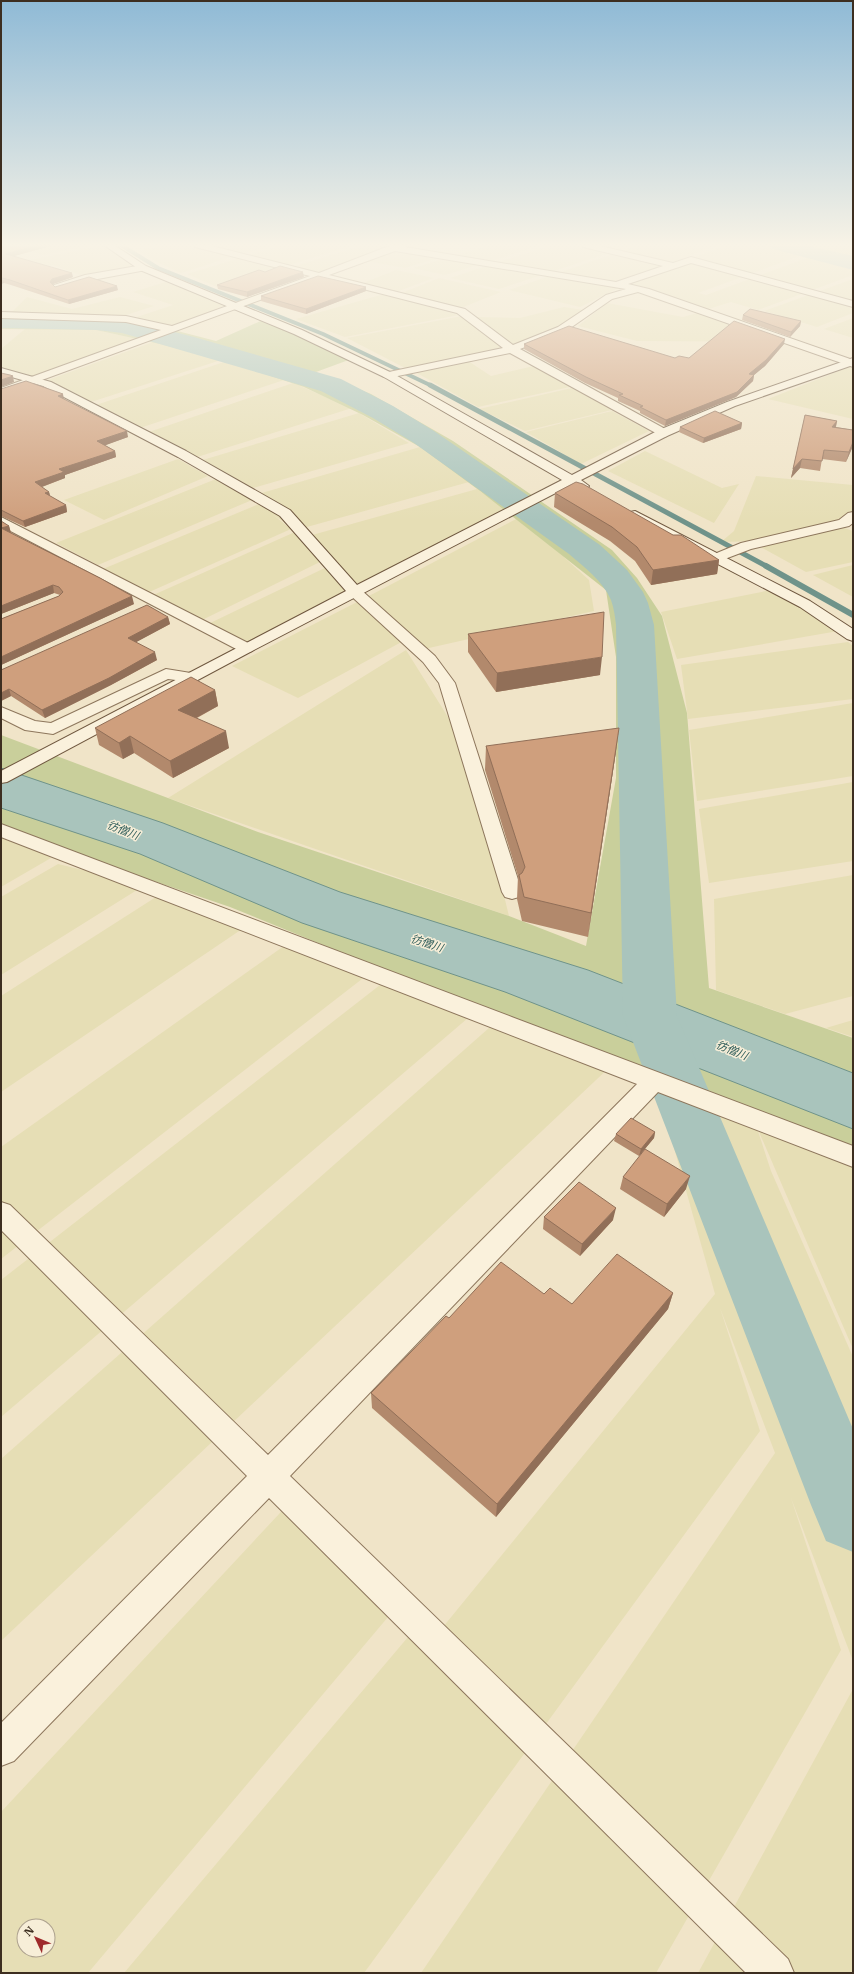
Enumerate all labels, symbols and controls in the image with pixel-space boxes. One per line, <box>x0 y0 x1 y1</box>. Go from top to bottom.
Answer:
water label: 彷僧川 <box>105 818 142 843</box>
water label: 彷僧川 <box>409 931 446 955</box>
water label: 彷僧川 <box>714 1037 751 1063</box>
north arrow <box>16 1918 56 1958</box>
text: N <box>21 1923 37 1939</box>

